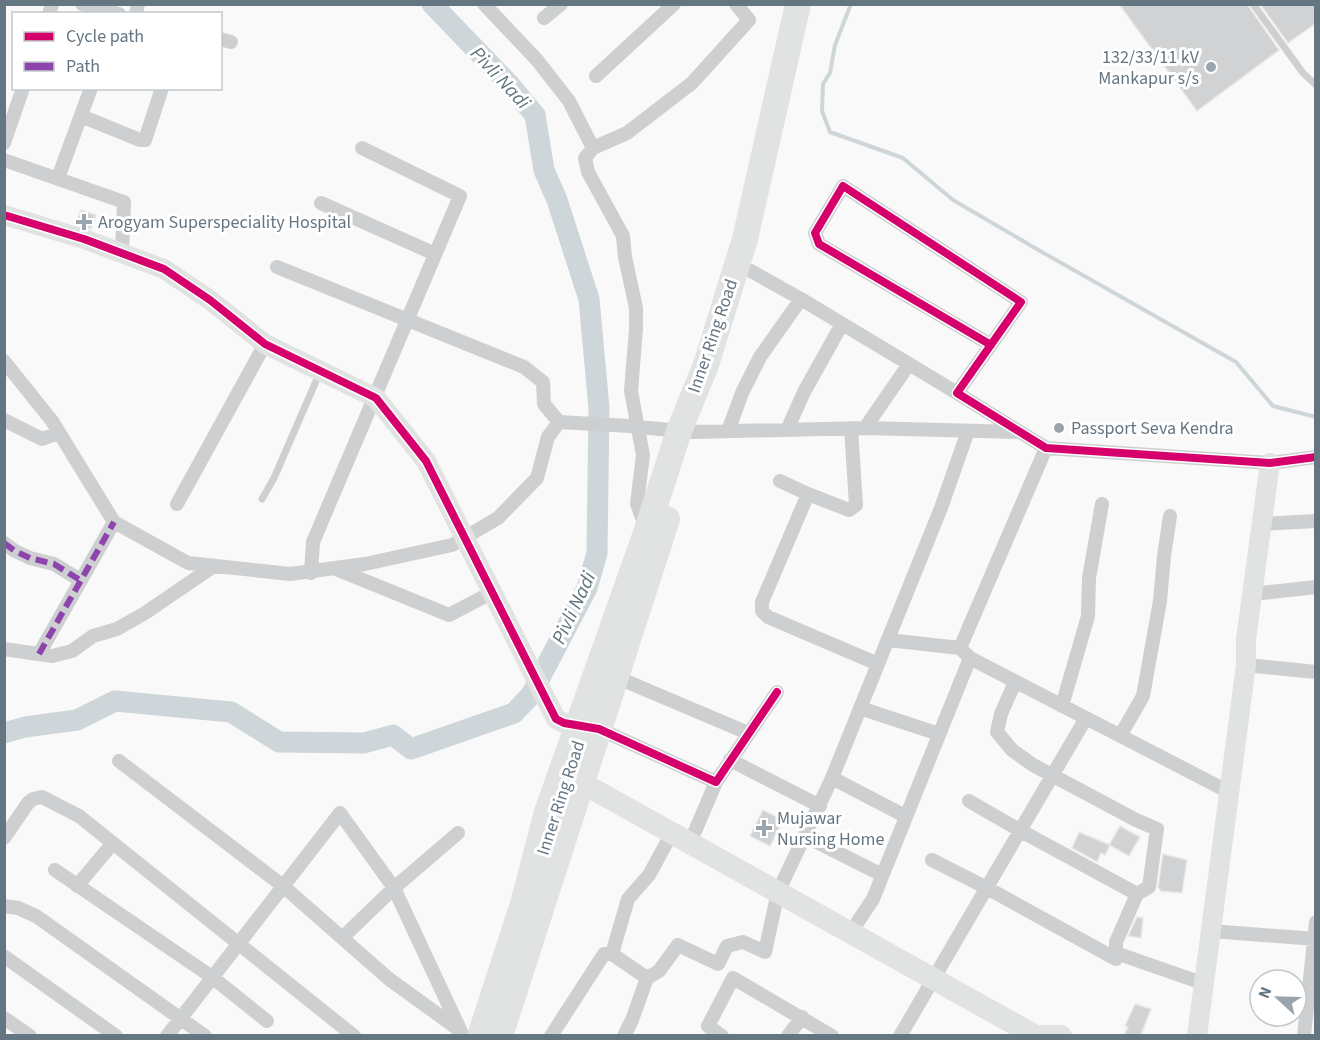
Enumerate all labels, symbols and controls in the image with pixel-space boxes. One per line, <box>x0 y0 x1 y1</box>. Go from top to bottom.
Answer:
legend <box>12 12 222 90</box>
text: Cycle path <box>66 24 144 49</box>
water label: Pivli Nadi <box>464 40 537 116</box>
place label: 132/33/11 kV Mankapur s/s <box>1098 45 1200 91</box>
text: Path <box>66 54 100 79</box>
marker: 132/33/11 kV Mankapur s/s <box>1204 60 1218 74</box>
place label: Arogyam Superspeciality Hospital <box>98 210 351 235</box>
marker: Arogyam Superspeciality Hospital <box>75 213 93 231</box>
street label: Inner Ring Road <box>682 276 744 396</box>
place label: Passport Seva Kendra <box>1071 416 1234 441</box>
marker: Passport Seva Kendra <box>1052 421 1066 435</box>
water label: Pivli Nadi <box>545 567 603 649</box>
street label: Inner Ring Road <box>531 738 591 858</box>
place label: Mujawar Nursing Home <box>777 806 885 852</box>
marker: Mujawar Nursing Home <box>755 819 773 837</box>
north arrow <box>1248 968 1308 1028</box>
text: N <box>1253 984 1277 1002</box>

